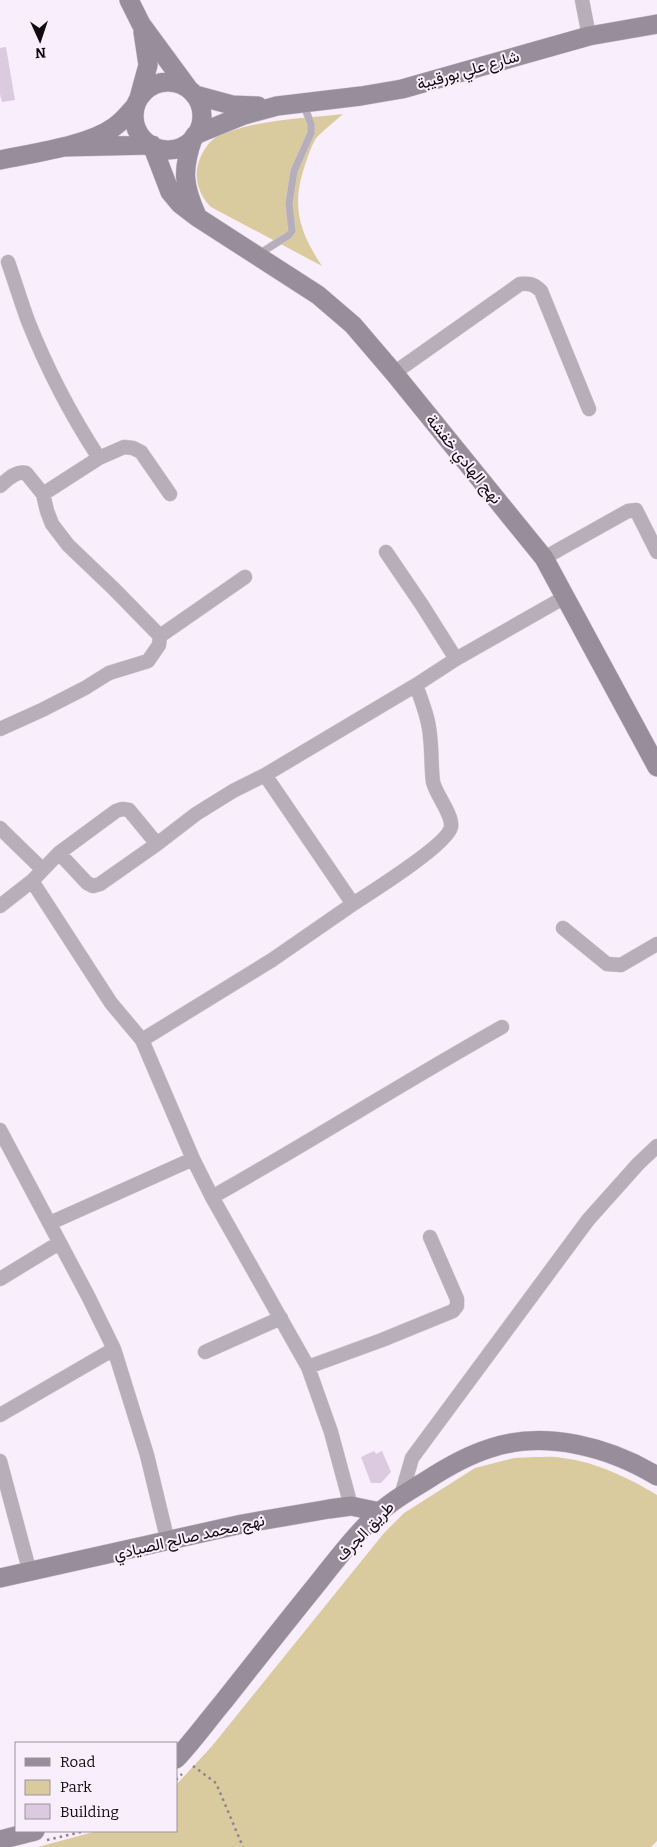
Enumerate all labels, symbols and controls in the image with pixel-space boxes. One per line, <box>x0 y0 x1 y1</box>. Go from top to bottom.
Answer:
north arrow <box>15 15 65 65</box>
text: N <box>35 44 46 61</box>
street label: شارع علي بورقيبة <box>415 46 522 98</box>
street label: نهج الهادي خفشة <box>419 410 506 510</box>
street label: طريق الجرف <box>332 1497 399 1565</box>
street label: نهج محمد صالح الصيادي <box>112 1510 267 1568</box>
legend <box>15 1742 178 1832</box>
text: Road <box>60 1753 95 1771</box>
text: Park <box>60 1778 92 1796</box>
text: Building <box>60 1803 119 1821</box>

